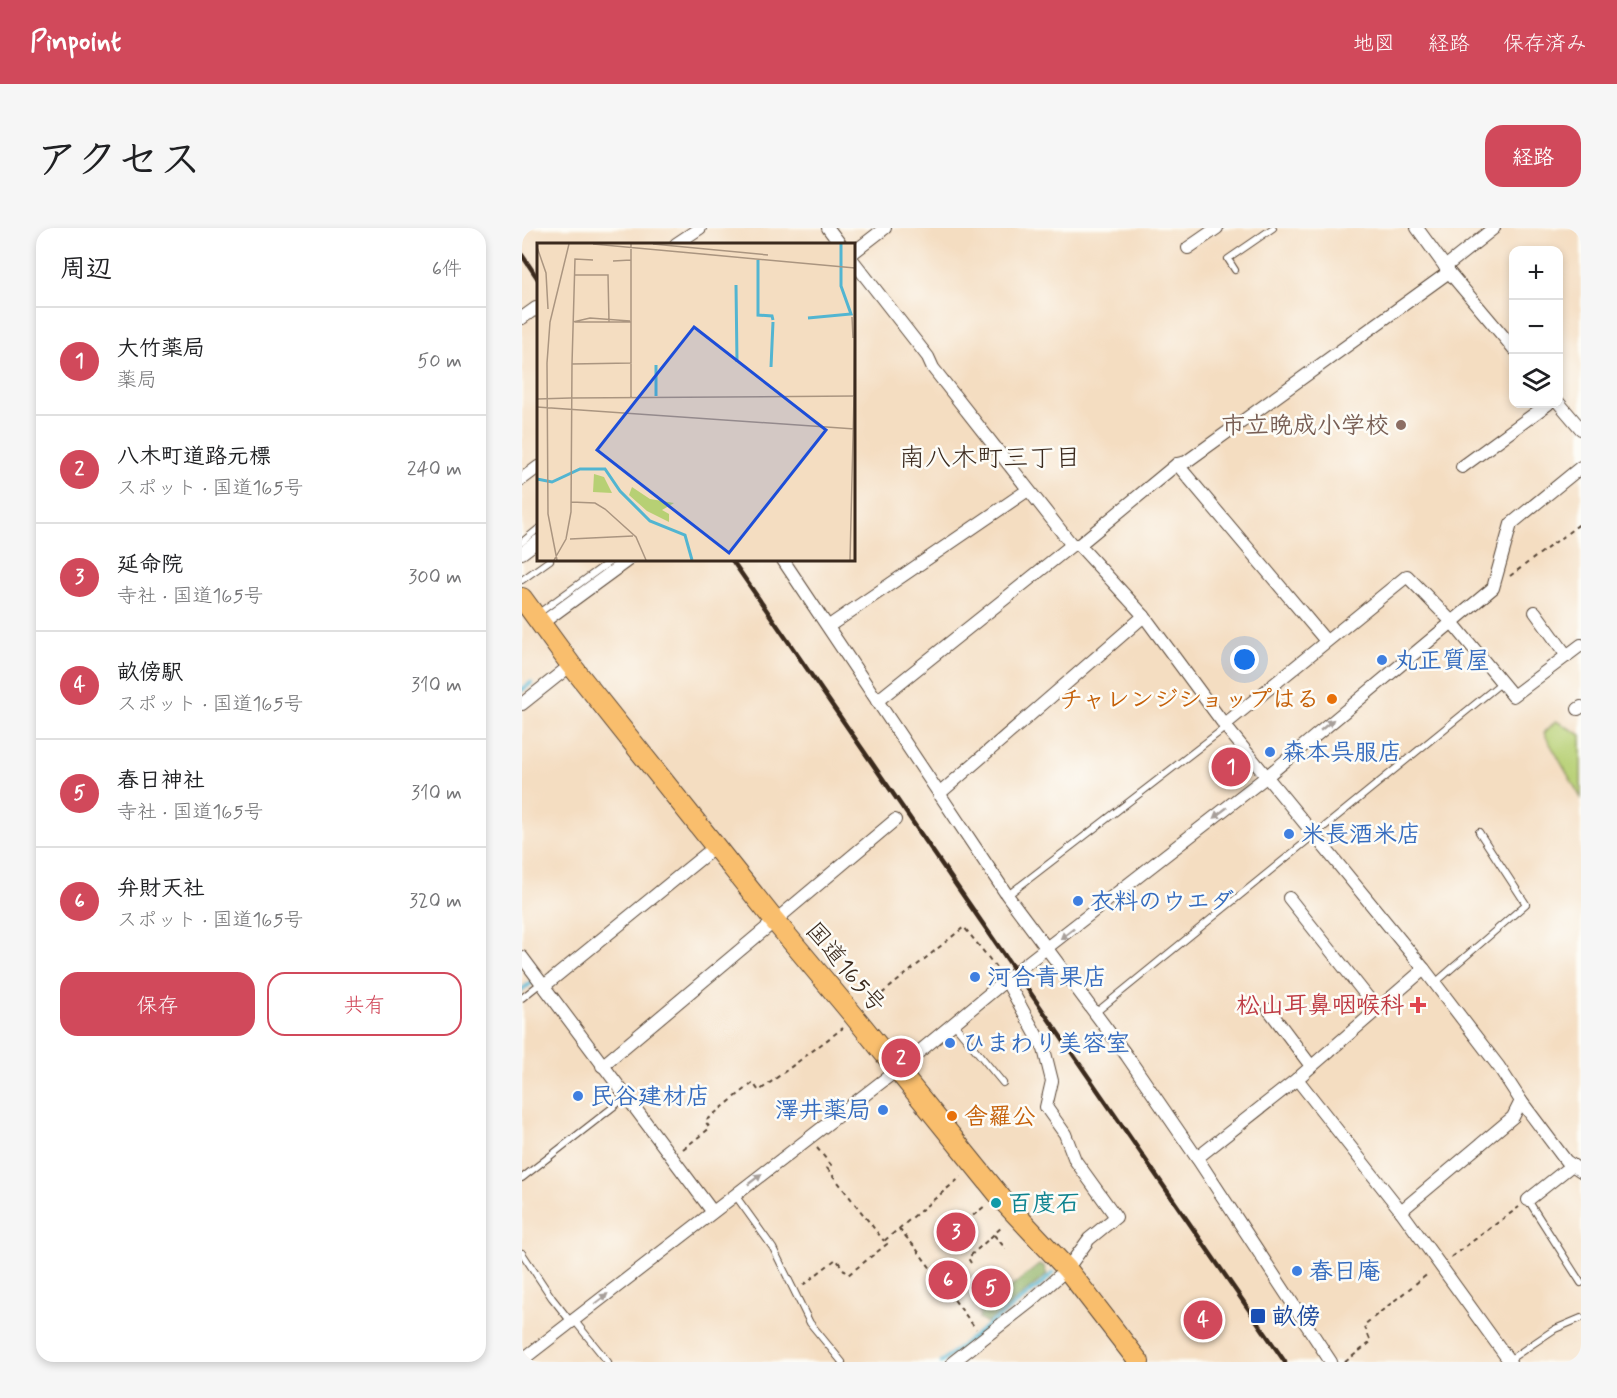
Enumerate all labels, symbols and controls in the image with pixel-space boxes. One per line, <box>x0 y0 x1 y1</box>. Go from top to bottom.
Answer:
text: Pinpoint <box>30 24 121 61</box>
text: 地図 <box>1353 30 1395 58</box>
text: 経路 <box>1428 30 1470 58</box>
text: 保存済み <box>1503 30 1587 58</box>
button: 経路 <box>1485 125 1581 187</box>
text: アクセス <box>36 134 201 189</box>
inset map <box>537 243 855 561</box>
map controls <box>1509 246 1563 408</box>
button: + <box>1509 246 1563 300</box>
text: 周辺 <box>60 253 112 287</box>
text: 6件 <box>432 256 462 283</box>
button: − <box>1509 300 1563 354</box>
text: 大竹薬局 <box>117 335 205 363</box>
text: 1 <box>75 348 84 375</box>
text: 50 m <box>417 348 462 375</box>
button: layers <box>1509 354 1563 408</box>
text: 薬局 <box>117 367 157 394</box>
place label: 市立晩成小学校 <box>1221 411 1389 442</box>
marker: 市立晩成小学校 <box>1394 418 1408 432</box>
district label: 南八木町三丁目 <box>899 442 1081 476</box>
text: 八木町道路元標 <box>117 443 271 471</box>
text: 2 <box>75 456 84 483</box>
text: 240 m <box>407 456 462 483</box>
text: スポット · 国道165号 <box>117 475 304 502</box>
text: 延命院 <box>117 551 183 579</box>
text: 3 <box>75 564 84 591</box>
text: 300 m <box>408 564 462 591</box>
text: 寺社 · 国道165号 <box>117 583 264 610</box>
your location <box>1230 645 1259 674</box>
place label: 丸正質屋 <box>1394 646 1490 677</box>
marker: 丸正質屋 <box>1375 653 1389 667</box>
text: 畝傍駅 <box>117 659 183 687</box>
text: 4 <box>74 672 85 699</box>
text: 310 m <box>411 672 462 699</box>
place label: チャレンジショップはる <box>1059 685 1320 716</box>
text: スポット · 国道165号 <box>117 691 304 718</box>
marker: チャレンジショップはる <box>1325 692 1339 706</box>
one-way arrow <box>1319 719 1335 732</box>
place label: 森本呉服店 <box>1282 738 1402 769</box>
pin: 1 <box>1212 744 1250 790</box>
marker: 森本呉服店 <box>1263 745 1277 759</box>
text: 春日神社 <box>117 767 205 795</box>
text: 5 <box>74 780 86 807</box>
text: 310 m <box>411 780 462 807</box>
text: 寺社 · 国道165号 <box>117 799 264 826</box>
one-way arrow <box>1212 806 1228 819</box>
place label: 米長酒米店 <box>1301 820 1421 851</box>
marker: 米長酒米店 <box>1282 827 1296 841</box>
text: 弁財天社 <box>117 875 205 903</box>
place label: 衣料のウエダ <box>1090 887 1234 918</box>
text: 6 <box>74 888 85 915</box>
text: 320 m <box>409 888 462 915</box>
marker: 衣料のウエダ <box>1071 894 1085 908</box>
text: スポット · 国道165号 <box>117 907 304 934</box>
street label: 国道165号 <box>798 916 892 1020</box>
one-way arrow <box>1059 927 1074 939</box>
place label: 河合青果店 <box>987 963 1107 994</box>
marker: 河合青果店 <box>968 970 982 984</box>
button: 保存 <box>60 972 255 1036</box>
button: 共有 <box>267 972 462 1036</box>
place label: 松山耳鼻咽喉科 <box>1236 991 1404 1022</box>
marker: 松山耳鼻咽喉科 <box>1409 996 1427 1014</box>
place label: ひまわり美容室 <box>962 1029 1130 1060</box>
pin: 2 <box>882 1036 920 1080</box>
marker: ひまわり美容室 <box>943 1036 957 1050</box>
place label: 民谷建材店 <box>590 1082 710 1113</box>
marker: 民谷建材店 <box>571 1089 585 1103</box>
place label: 澤井薬局 <box>775 1096 871 1127</box>
place label: 舎羅公 <box>964 1102 1036 1133</box>
marker: 澤井薬局 <box>876 1103 890 1117</box>
marker: 舎羅公 <box>945 1109 959 1123</box>
one-way arrow <box>748 1174 763 1186</box>
place label: 百度石 <box>1008 1189 1080 1220</box>
marker: 百度石 <box>989 1196 1003 1210</box>
pin: 3 <box>936 1210 976 1254</box>
place label: 春日庵 <box>1309 1257 1381 1288</box>
pin: 6 <box>928 1258 968 1302</box>
marker: 春日庵 <box>1290 1264 1304 1278</box>
pin: 5 <box>972 1266 1010 1310</box>
one-way arrow <box>594 1293 609 1305</box>
pin: 4 <box>1184 1298 1222 1342</box>
place label: 畝傍 <box>1272 1302 1320 1333</box>
marker: 畝傍 <box>1249 1307 1267 1325</box>

